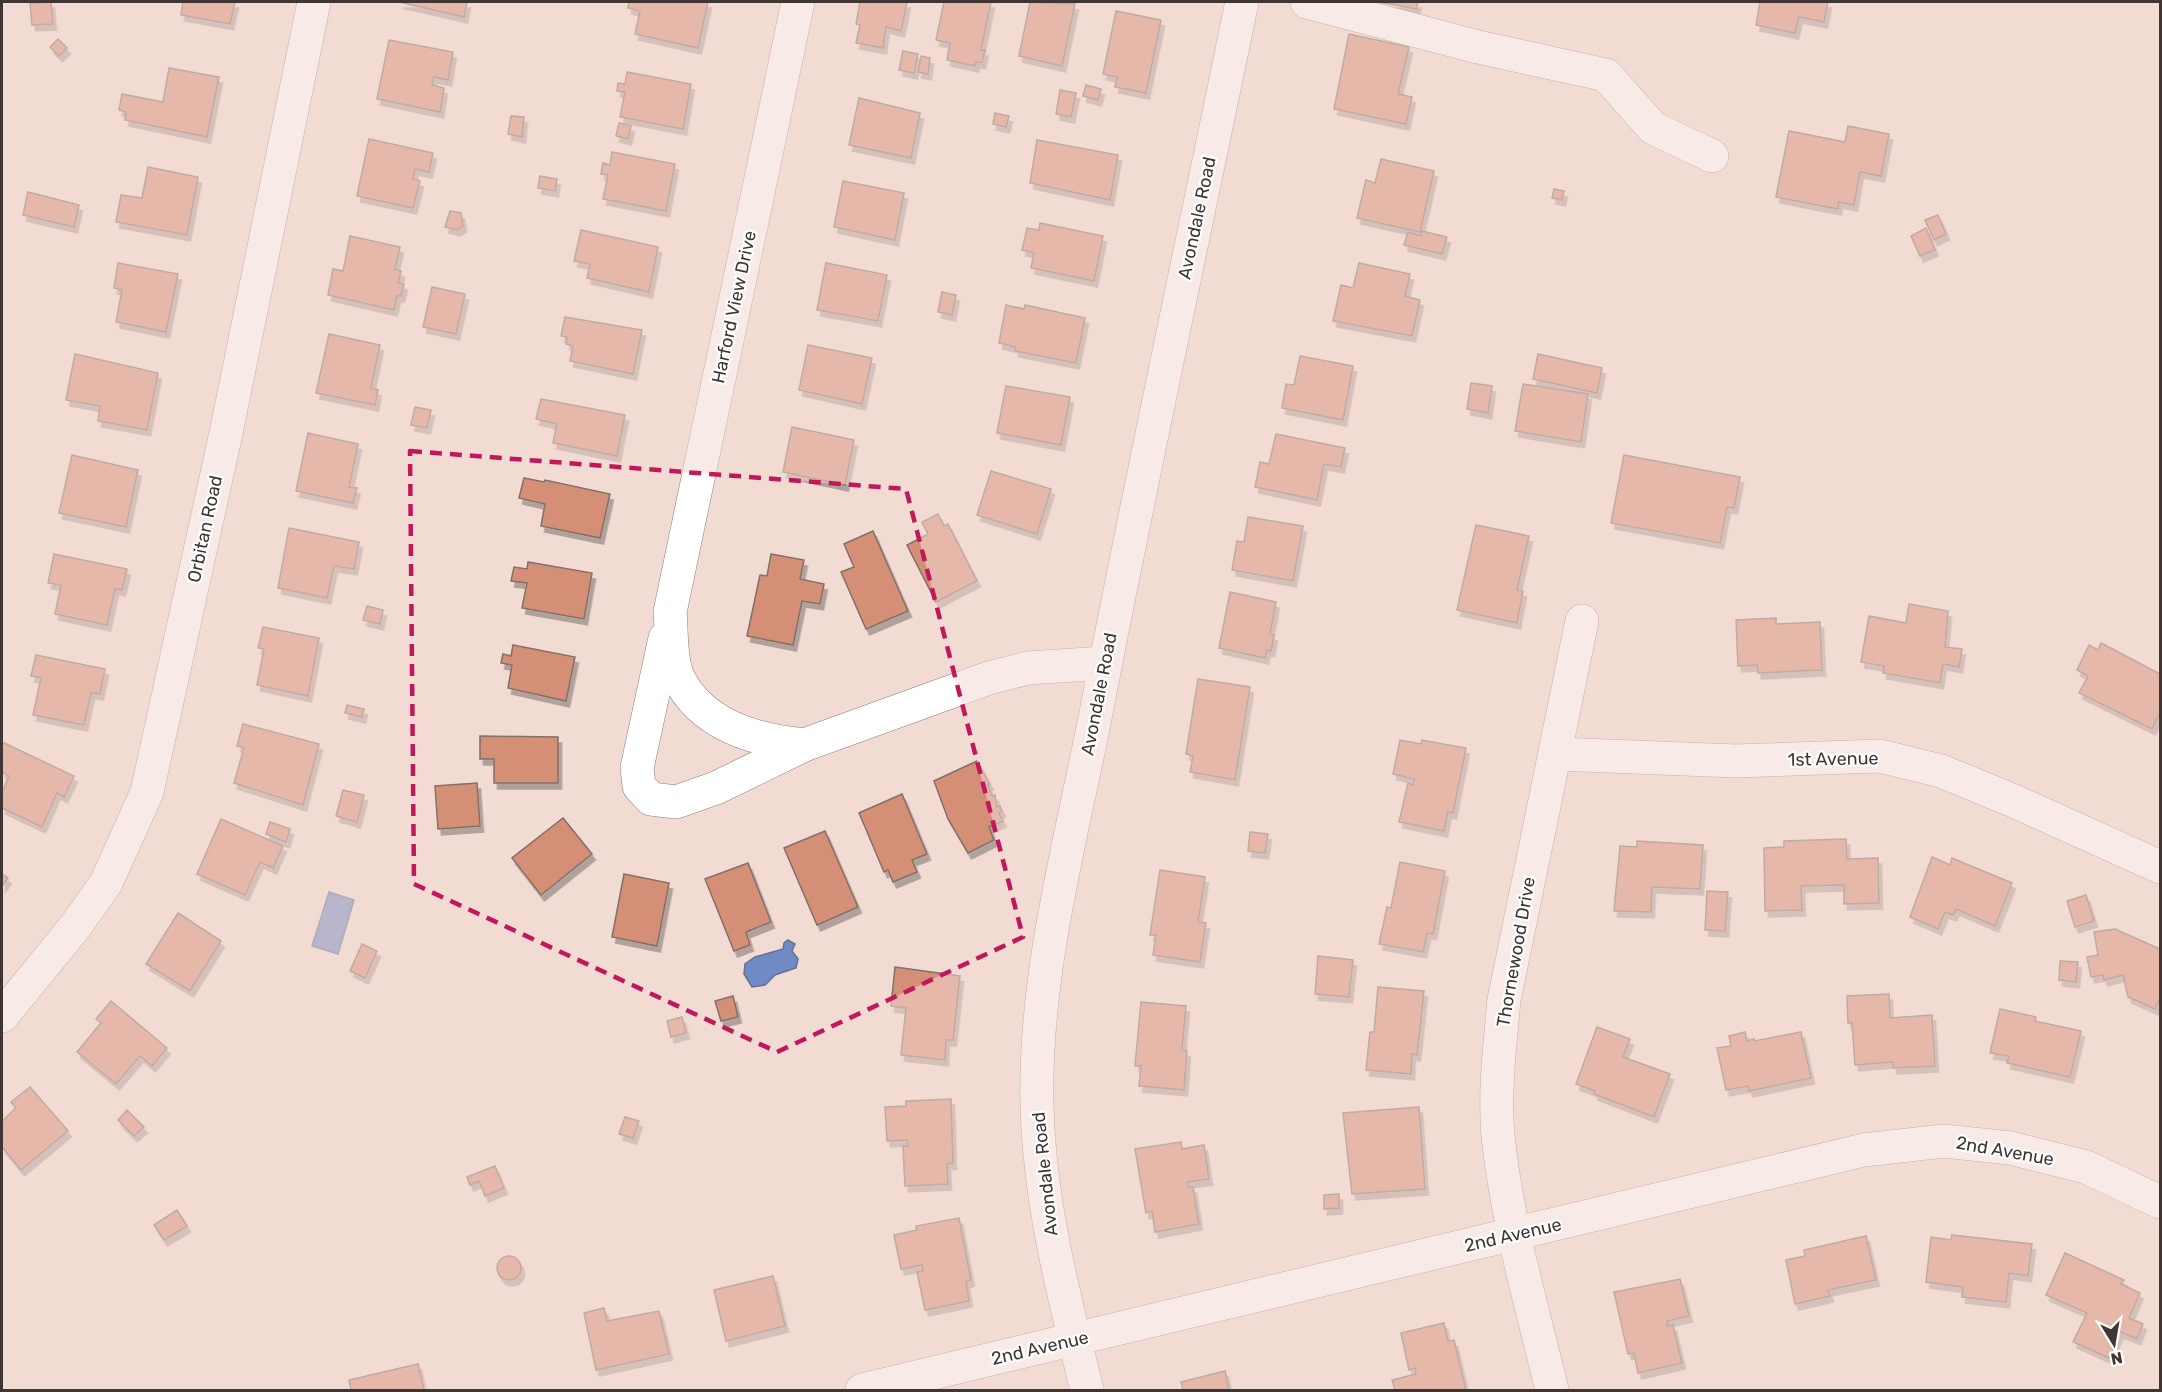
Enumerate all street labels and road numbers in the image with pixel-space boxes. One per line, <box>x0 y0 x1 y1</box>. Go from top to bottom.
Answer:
street label: Avondale Road <box>1173 155 1221 281</box>
street label: Harford View Drive <box>707 229 761 385</box>
street label: Orbitan Road <box>183 473 227 585</box>
street label: Avondale Road <box>1076 631 1122 757</box>
street label: 1st Avenue <box>1787 747 1879 771</box>
street label: Thornewood Drive <box>1492 875 1540 1029</box>
street label: Avondale Road <box>1028 1111 1062 1237</box>
street label: 2nd Avenue <box>1954 1132 2056 1170</box>
street label: 2nd Avenue <box>1462 1213 1564 1257</box>
street label: 2nd Avenue <box>989 1326 1091 1370</box>

